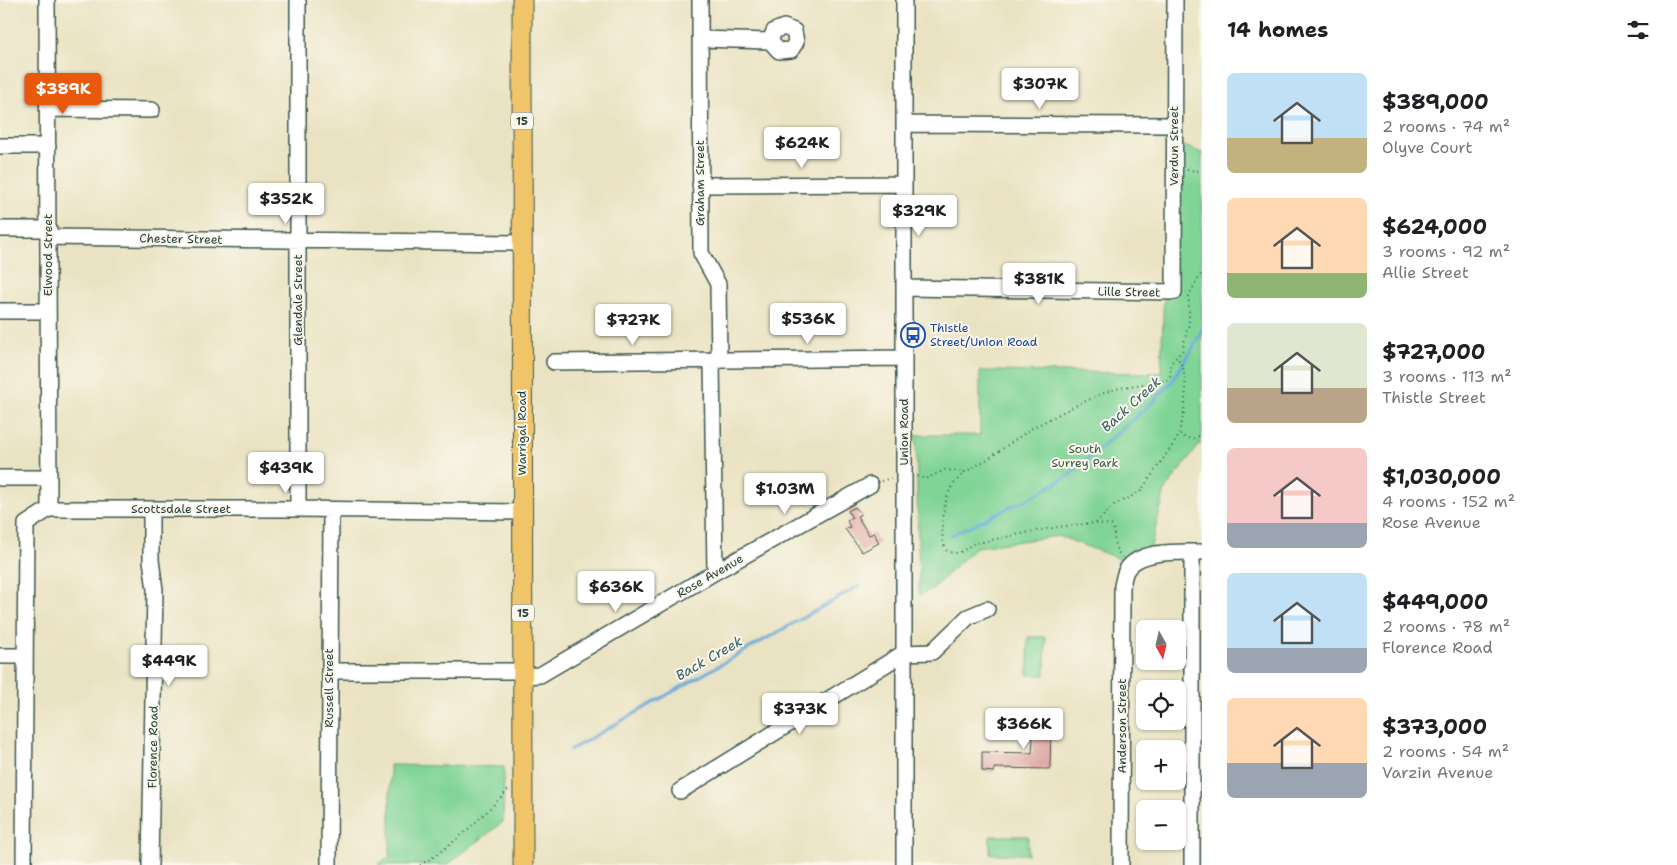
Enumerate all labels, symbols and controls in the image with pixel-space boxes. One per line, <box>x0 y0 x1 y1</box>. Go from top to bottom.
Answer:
text: 14 homes <box>1227 16 1328 44</box>
icon: filters <box>1624 16 1652 44</box>
pin: $307K <box>1005 68 1075 110</box>
pin: $389K <box>28 72 98 115</box>
text: $307K <box>1013 73 1067 94</box>
text: $389K <box>35 78 91 99</box>
text: $389,000 <box>1382 88 1489 116</box>
icon: home <box>1267 93 1327 153</box>
street label: Verdun Street <box>1166 106 1182 186</box>
road number: 15 <box>511 112 533 130</box>
text: 2 rooms · 74 m² <box>1382 116 1510 137</box>
pin: $624K <box>767 126 837 169</box>
text: $624K <box>775 132 829 153</box>
text: Olyve Court <box>1382 137 1472 158</box>
street label: Graham Street <box>692 140 708 226</box>
pin: $352K <box>251 182 321 225</box>
text: $352K <box>259 188 313 209</box>
pin: $329K <box>884 194 954 237</box>
text: $329K <box>892 200 946 221</box>
text: $624,000 <box>1382 213 1487 241</box>
street label: Elwood Street <box>40 214 56 296</box>
icon: home <box>1267 218 1327 278</box>
street label: Chester Street <box>139 230 223 248</box>
text: 3 rooms · 92 m² <box>1382 241 1510 262</box>
street label: Glendale Street <box>290 254 306 346</box>
pin: $381K <box>1004 262 1074 305</box>
text: Allie Street <box>1382 262 1469 283</box>
text: $381K <box>1013 268 1065 289</box>
street label: Lille Street <box>1097 283 1161 301</box>
pin: $536K <box>773 302 843 345</box>
pin: $727K <box>598 304 668 346</box>
text: $536K <box>781 308 835 329</box>
text: $727K <box>606 309 660 330</box>
place label: Thistle Street/Union Road <box>930 320 1038 350</box>
bus stop icon: Thistle Street/Union Road <box>900 322 926 348</box>
text: $727,000 <box>1382 338 1486 366</box>
icon: home <box>1267 343 1327 403</box>
text: 3 rooms · 113 m² <box>1382 366 1512 387</box>
water label: Back Creek <box>1097 372 1165 436</box>
text: Thistle Street <box>1382 387 1486 408</box>
street label: Warrigal Road <box>514 390 530 475</box>
street label: Union Road <box>896 398 912 466</box>
park label: South Surrey Park <box>1052 441 1119 471</box>
pin: $439K <box>251 452 321 494</box>
text: $439K <box>259 457 313 478</box>
text: $1,030,000 <box>1382 463 1501 491</box>
icon: home <box>1267 468 1327 528</box>
pin: $1.03M <box>744 472 826 515</box>
text: $1.03M <box>755 478 815 499</box>
text: 4 rooms · 152 m² <box>1382 491 1515 512</box>
street label: Scottsdale Street <box>131 501 231 517</box>
text: Rose Avenue <box>1382 512 1481 533</box>
street label: Rose Avenue <box>674 550 746 601</box>
pin: $636K <box>581 570 651 613</box>
text: $636K <box>588 576 644 597</box>
text: $449,000 <box>1382 588 1489 616</box>
icon: home <box>1267 593 1327 653</box>
road number: 15 <box>512 604 534 622</box>
text: 2 rooms · 78 m² <box>1382 616 1510 637</box>
north arrow <box>1136 620 1186 670</box>
map controls <box>1136 620 1186 850</box>
water label: Back Creek <box>672 632 746 684</box>
text: Florence Road <box>1382 637 1493 658</box>
pin: $449K <box>134 644 204 687</box>
street label: Russell Street <box>321 648 337 728</box>
text: $449K <box>142 650 196 671</box>
street label: Anderson Street <box>1114 679 1130 773</box>
button: locate <box>1136 680 1186 730</box>
pin: $373K <box>765 692 835 735</box>
text: $373K <box>773 698 827 719</box>
street label: Florence Road <box>144 705 162 789</box>
pin: $366K <box>989 708 1059 750</box>
text: $366K <box>996 713 1052 734</box>
text: $373,000 <box>1382 713 1487 741</box>
icon: home <box>1267 718 1327 778</box>
button: + <box>1136 740 1186 790</box>
text: 2 rooms · 54 m² <box>1382 741 1509 762</box>
text: Varzin Avenue <box>1382 762 1493 783</box>
button: − <box>1136 800 1186 850</box>

